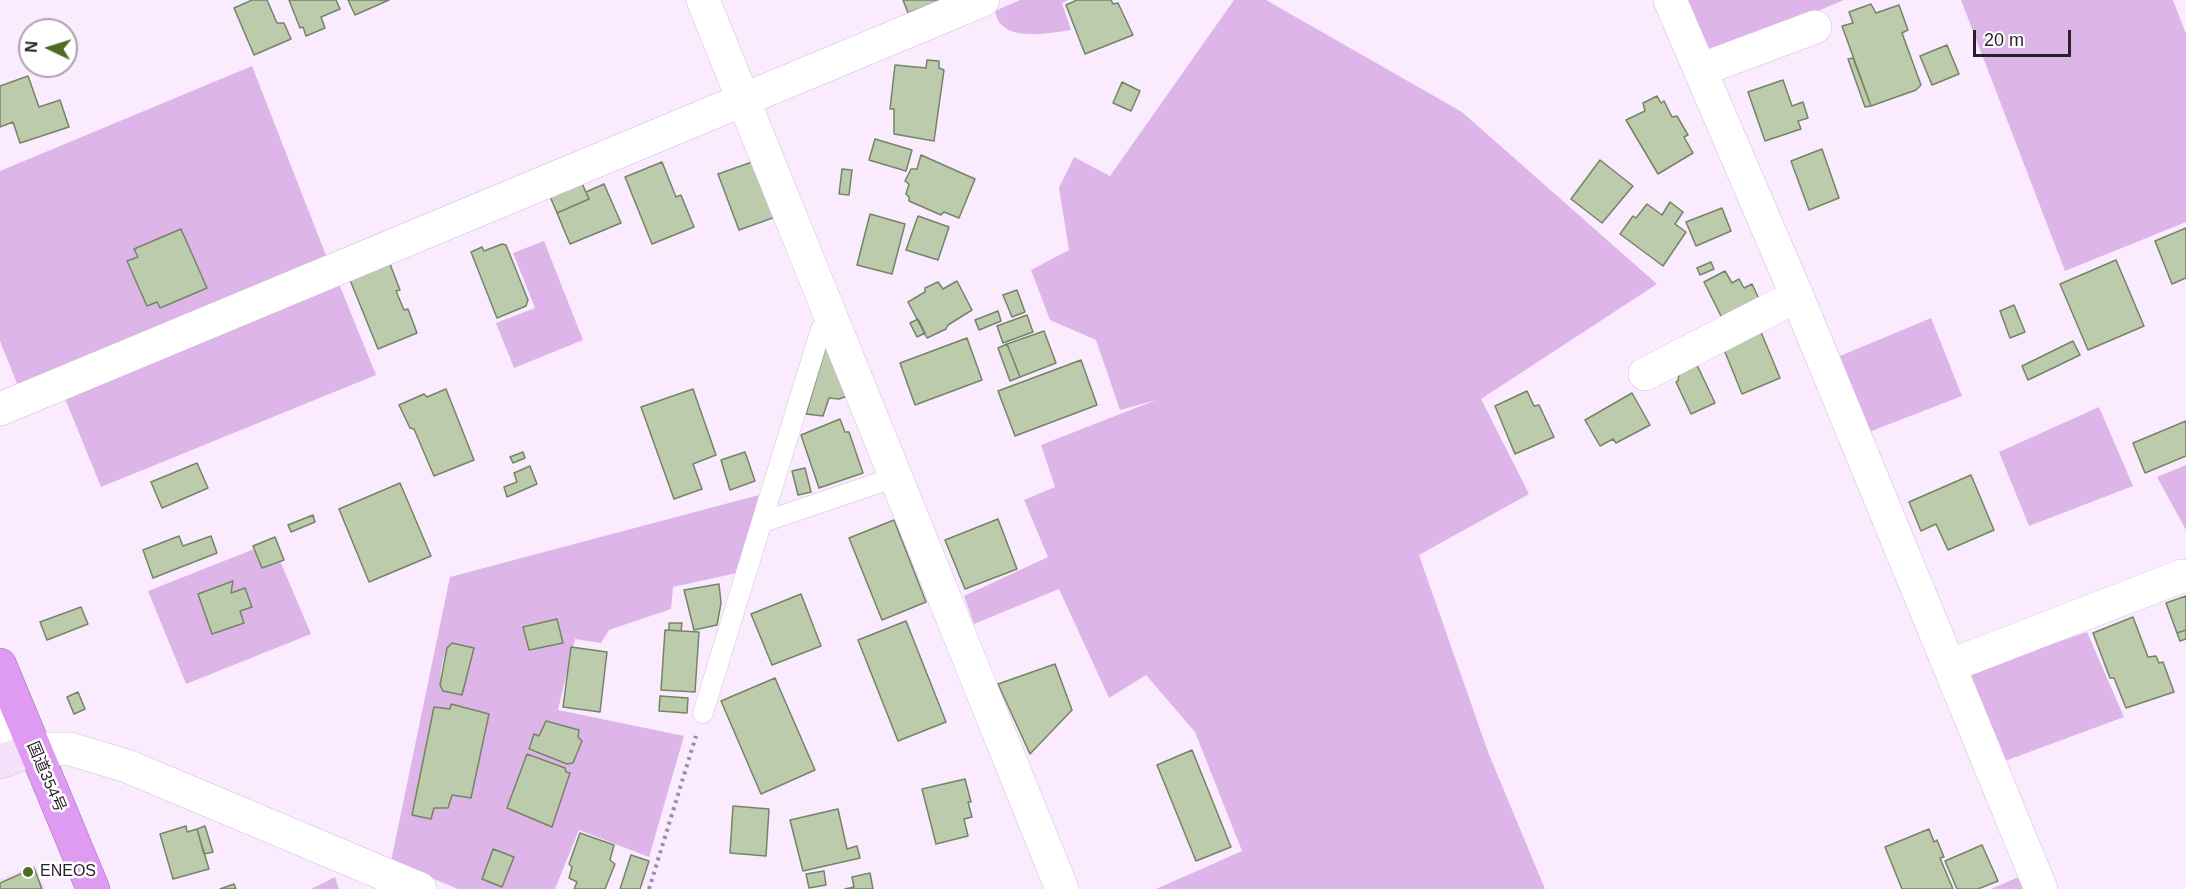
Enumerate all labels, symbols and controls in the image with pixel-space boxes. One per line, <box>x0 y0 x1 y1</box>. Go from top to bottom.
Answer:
north arrow <box>18 18 78 78</box>
scale bar <box>1976 18 2074 56</box>
text: 20 m <box>1984 30 2024 50</box>
text: N <box>23 40 40 53</box>
street label: 国道354号 <box>23 739 69 815</box>
place label: ENEOS <box>40 862 96 882</box>
marker: ENEOS <box>21 865 35 879</box>

